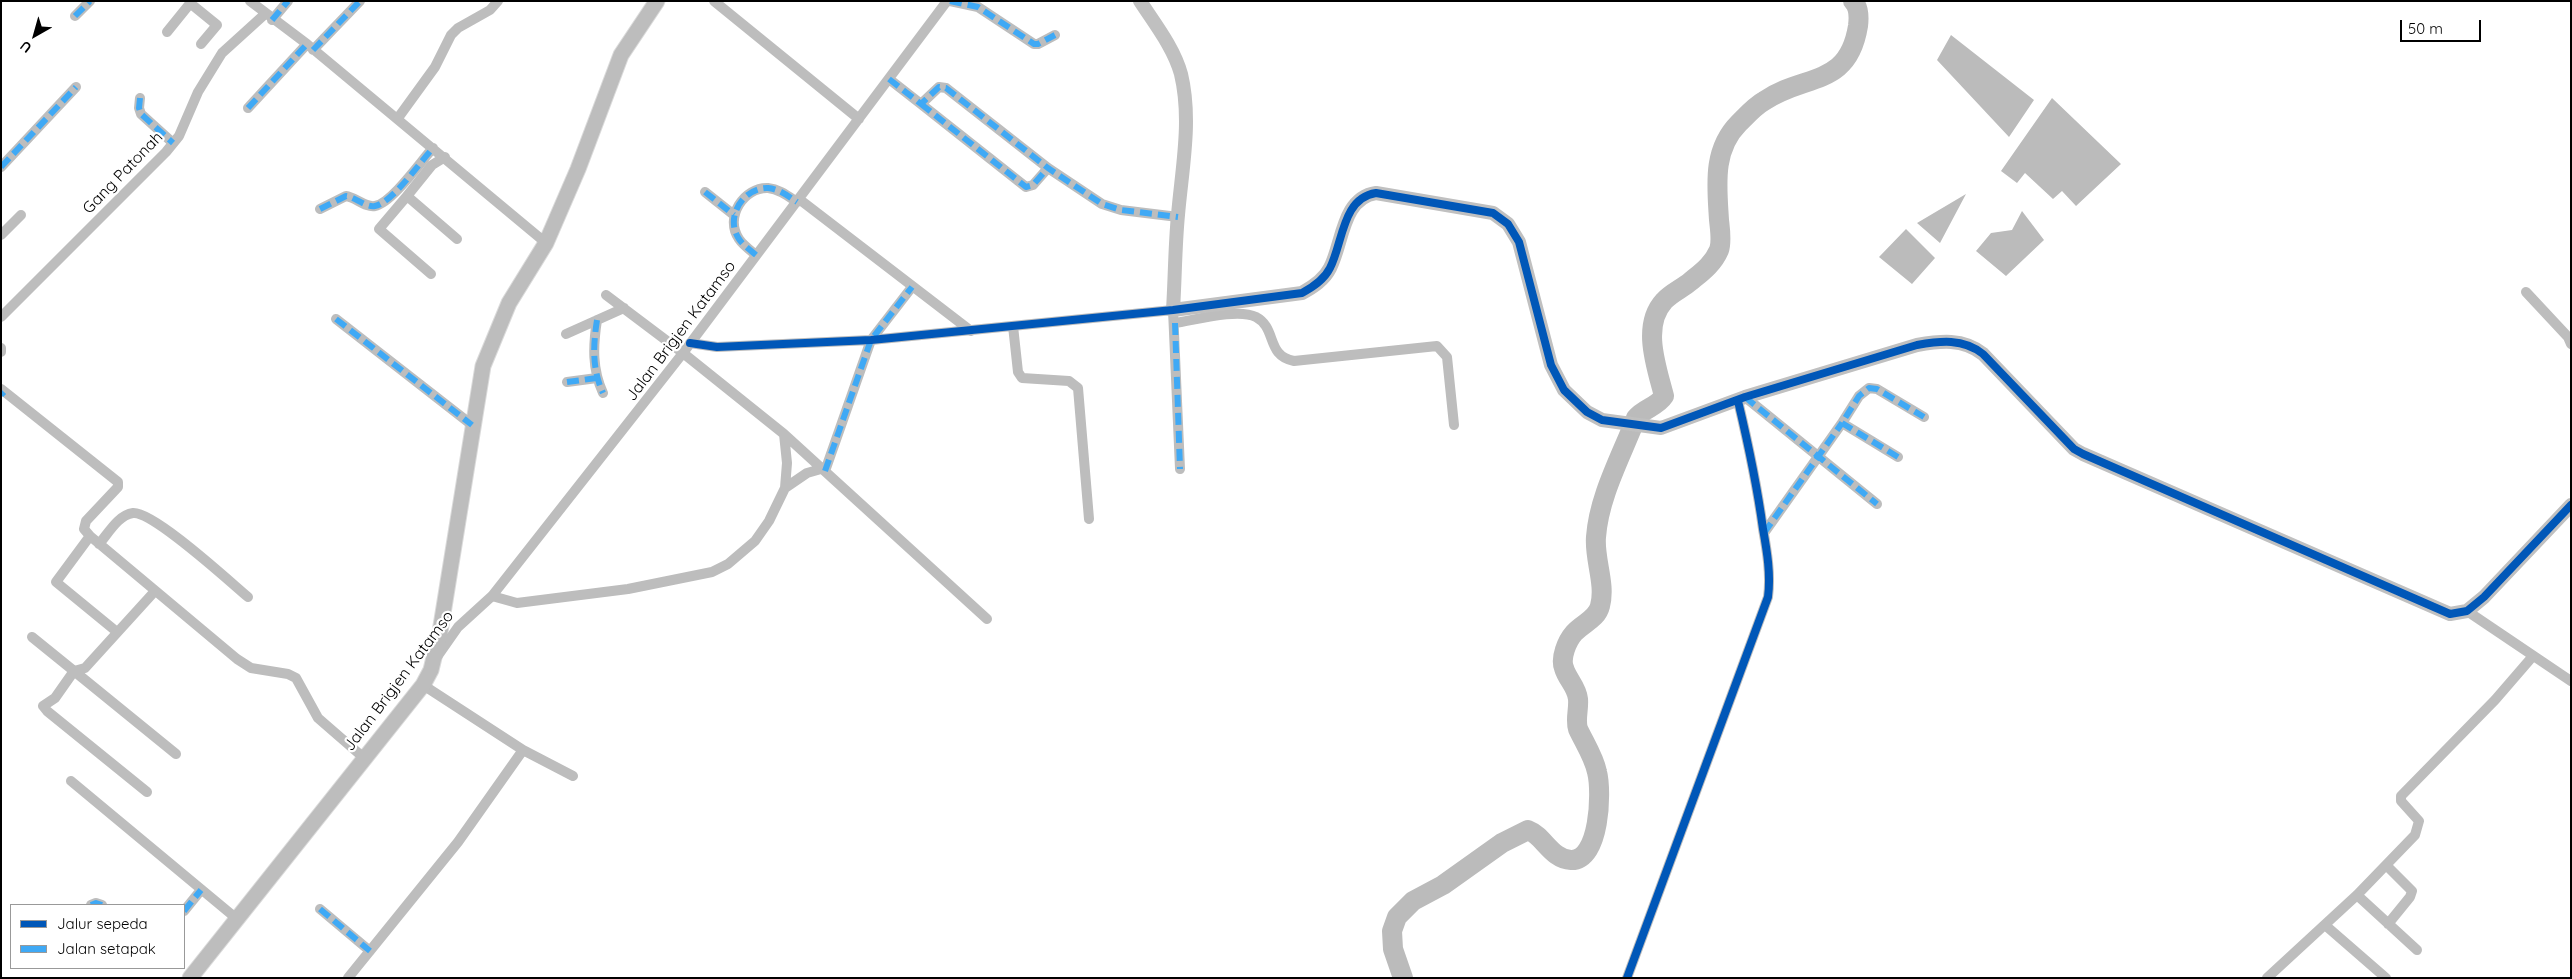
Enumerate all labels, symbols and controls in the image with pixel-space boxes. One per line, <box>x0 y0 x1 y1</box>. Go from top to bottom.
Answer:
north arrow <box>10 10 60 60</box>
scale bar <box>2402 10 2483 42</box>
text: 50 m <box>2408 19 2443 38</box>
text: U <box>16 37 35 57</box>
street label: Gang Patonah <box>79 128 167 218</box>
street label: Jalan Brigjen Katamso <box>622 257 740 405</box>
street label: Jalan Brigjen Katamso <box>340 607 458 755</box>
legend <box>10 904 185 969</box>
text: Jalur sepeda <box>57 914 148 933</box>
text: Jalan setapak <box>57 939 156 958</box>

